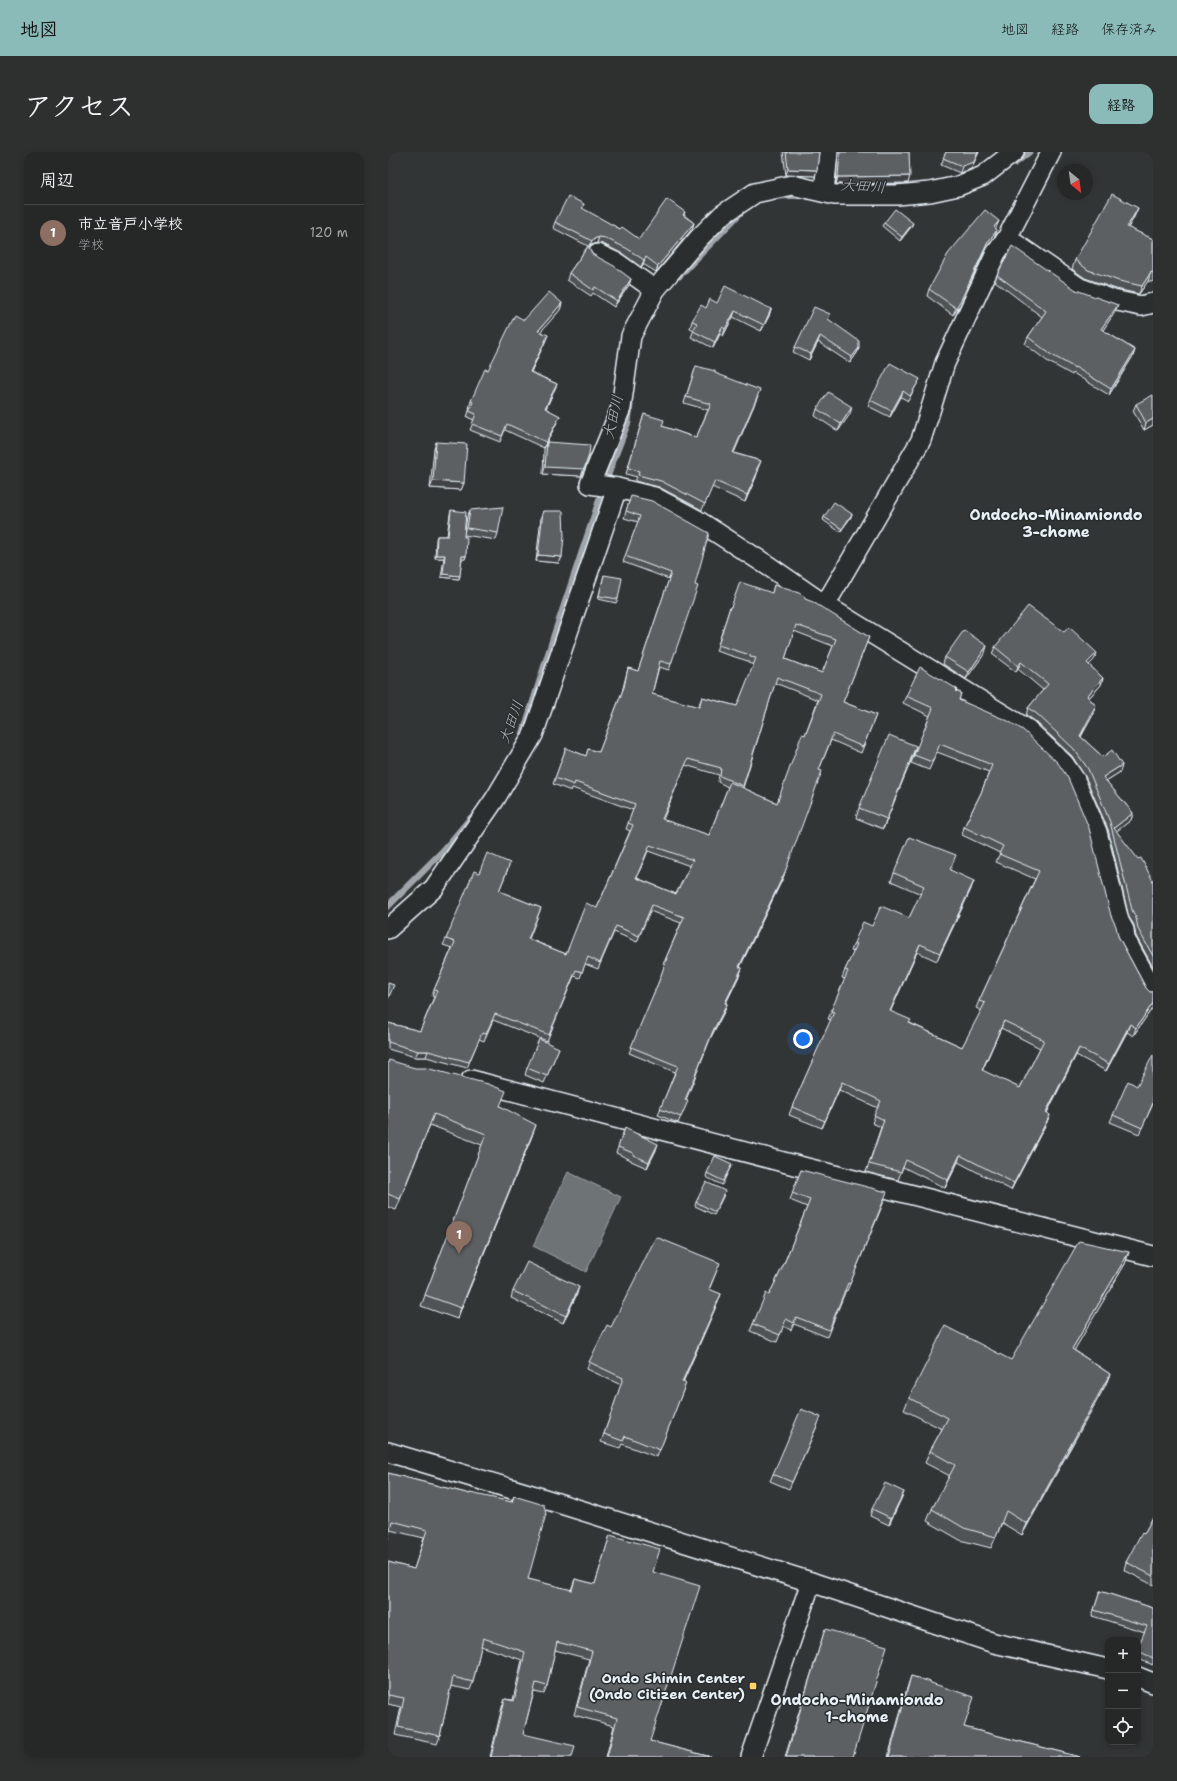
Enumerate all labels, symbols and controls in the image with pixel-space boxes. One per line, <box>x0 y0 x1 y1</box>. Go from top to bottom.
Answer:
text: 地図 <box>20 17 58 42</box>
text: 地図 <box>1001 20 1029 38</box>
text: 経路 <box>1051 20 1079 38</box>
text: 保存済み <box>1101 20 1157 38</box>
button: 経路 <box>1089 84 1153 124</box>
text: アクセス <box>24 87 134 125</box>
north arrow <box>1057 164 1093 200</box>
text: 周辺 <box>40 169 74 191</box>
water label: 大田川 <box>840 174 886 198</box>
text: 市立音戸小学校 <box>78 214 183 234</box>
text: 1 <box>50 224 56 241</box>
text: 120 m <box>310 224 348 241</box>
text: 学校 <box>78 236 104 253</box>
water label: 大田川 <box>598 393 628 441</box>
district label: Ondocho-Minamiondo 3-chome <box>970 505 1143 542</box>
water label: 大田川 <box>494 697 528 747</box>
your location <box>793 1029 813 1049</box>
pin: 1 <box>446 1221 472 1254</box>
map controls <box>1105 1637 1141 1745</box>
button: + <box>1105 1637 1141 1673</box>
place label: Ondo Shimin Center (Ondo Citizen Center) <box>589 1669 745 1703</box>
button: − <box>1105 1673 1141 1709</box>
marker: Ondo Shimin Center (Ondo Citizen Center) <box>748 1681 758 1691</box>
district label: Ondocho-Minamiondo 1-chome <box>771 1690 944 1727</box>
button: locate <box>1105 1709 1141 1745</box>

